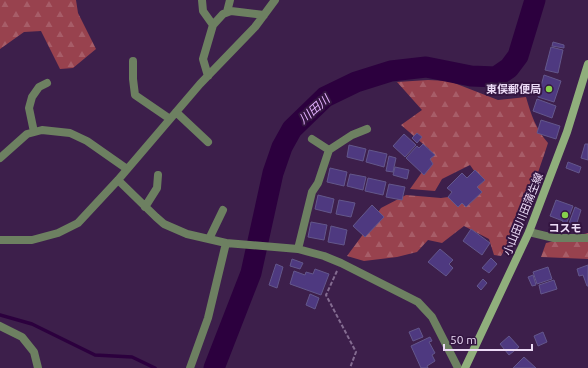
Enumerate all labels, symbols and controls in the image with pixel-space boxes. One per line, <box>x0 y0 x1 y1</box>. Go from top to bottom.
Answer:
place label: 東俣郵便局 <box>486 83 541 95</box>
marker: 東俣郵便局 <box>544 84 554 94</box>
water label: 川田川 <box>296 91 333 126</box>
street label: 小山田川田蒲生線 <box>501 171 545 257</box>
marker: コスモ <box>560 210 570 220</box>
place label: コスモ <box>549 222 582 234</box>
scale bar <box>444 326 532 352</box>
text: 50 m <box>450 333 477 346</box>

